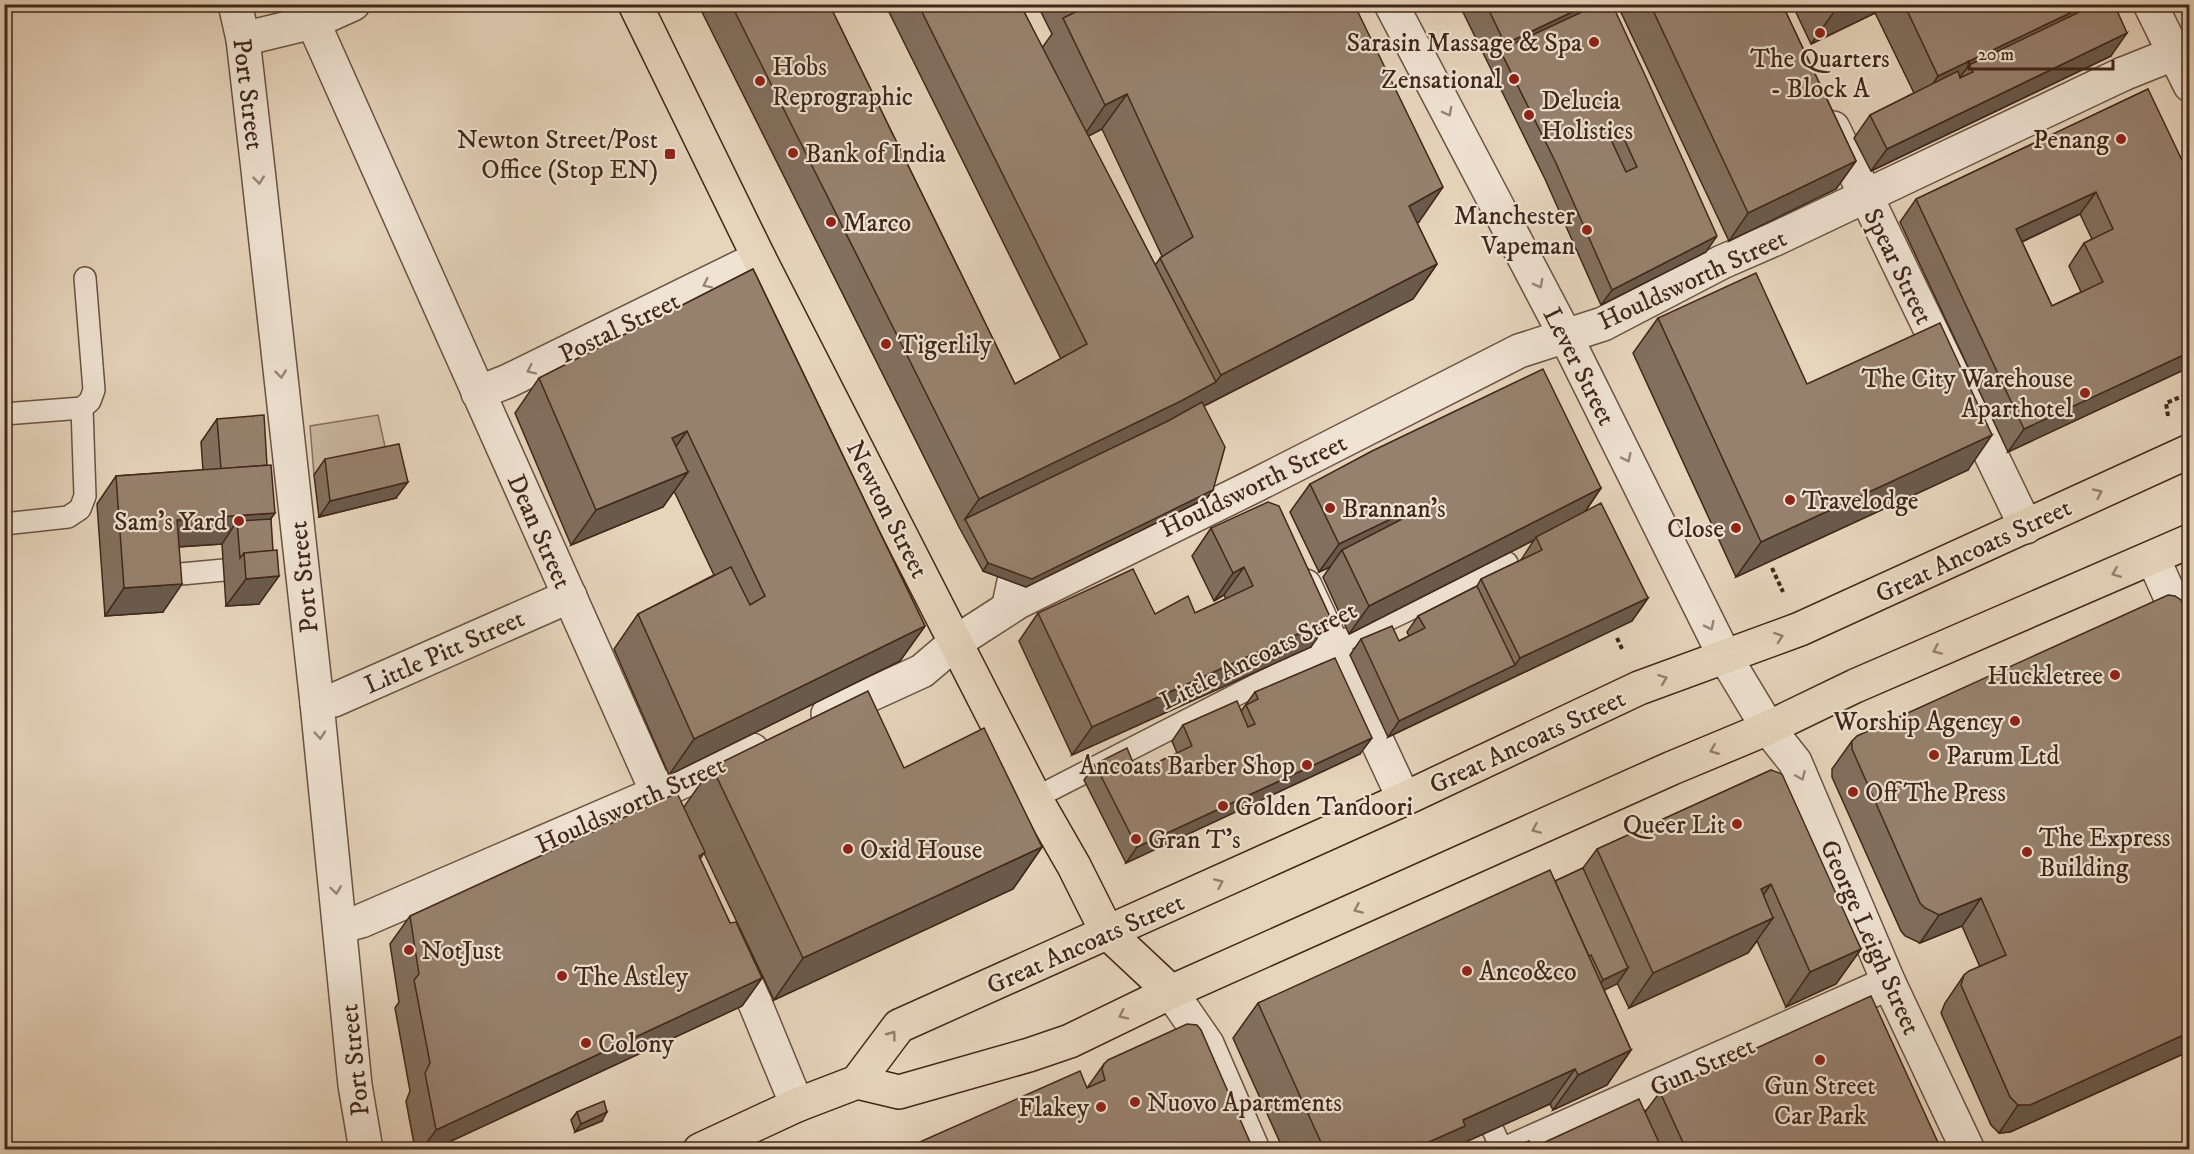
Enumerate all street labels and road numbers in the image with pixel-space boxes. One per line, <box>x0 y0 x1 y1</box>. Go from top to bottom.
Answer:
street label: Port Street <box>224 36 271 152</box>
street label: Spear Street <box>1855 203 1940 330</box>
street label: Houldsworth Street <box>1593 222 1792 338</box>
street label: Postal Street <box>554 285 685 372</box>
street label: Lever Street <box>1535 302 1623 431</box>
street label: Houldsworth Street <box>1155 427 1353 546</box>
street label: Newton Street <box>838 435 935 584</box>
street label: Dean Street <box>499 469 578 594</box>
street label: Great Ancoats Street <box>1870 491 2077 611</box>
street label: Port Street <box>282 519 327 634</box>
street label: Little Ancoats Street <box>1155 594 1363 718</box>
street label: Little Pitt Street <box>360 602 530 702</box>
street label: Great Ancoats Street <box>1424 682 1631 802</box>
street label: Houldsworth Street <box>531 749 730 862</box>
street label: George Leigh Street <box>1812 835 1927 1040</box>
street label: Great Ancoats Street <box>982 886 1189 1003</box>
street label: Port Street <box>333 1002 378 1117</box>
street label: Gun Street <box>1645 1030 1760 1105</box>

